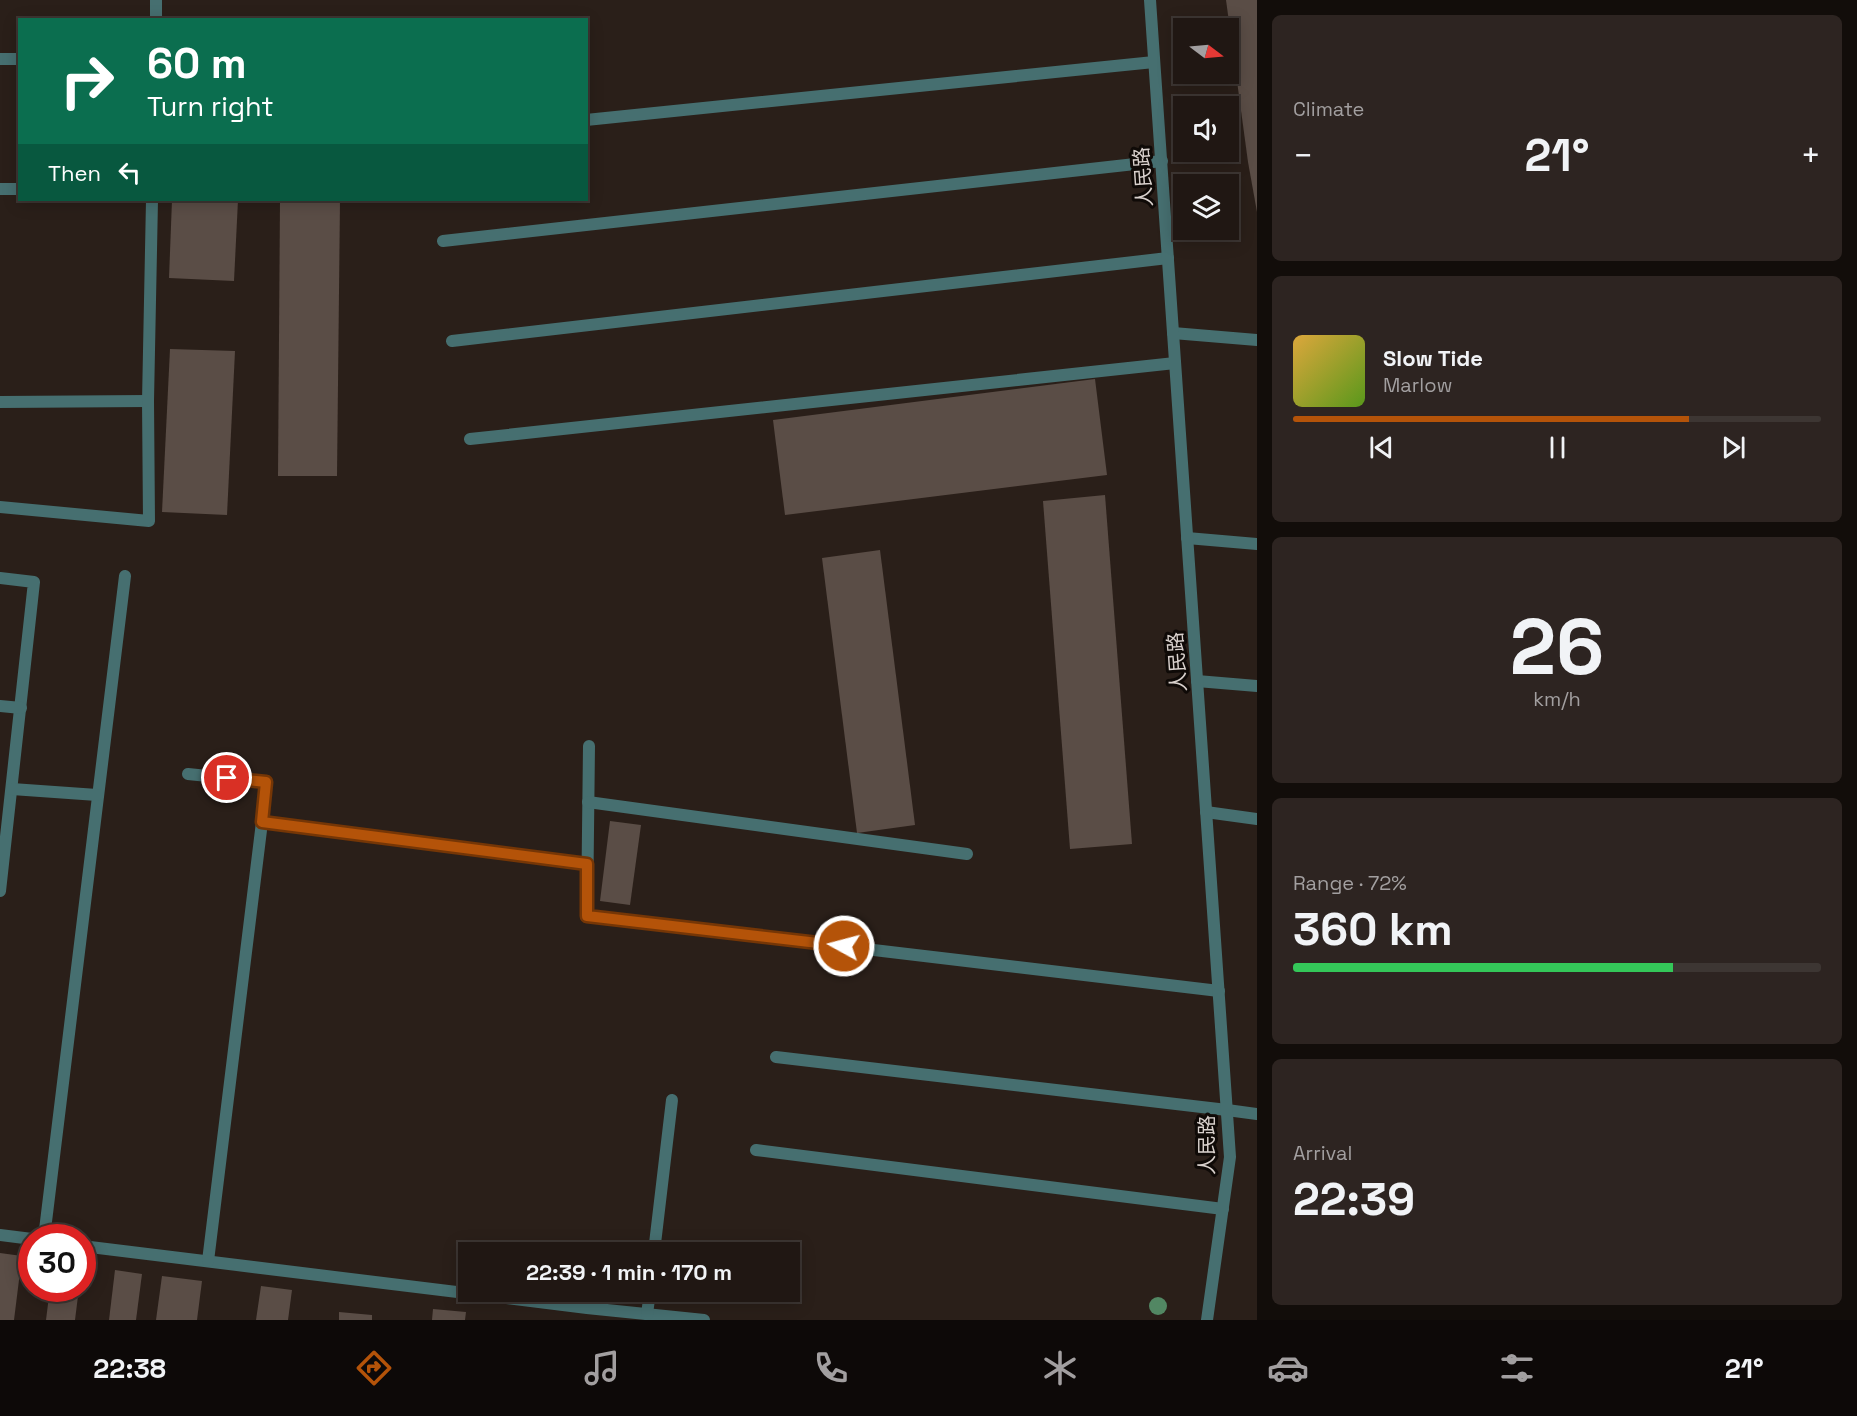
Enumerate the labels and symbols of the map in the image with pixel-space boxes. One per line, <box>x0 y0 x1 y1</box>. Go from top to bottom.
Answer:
north arrow <box>1173 18 1239 84</box>
street label: 人民路 <box>1128 146 1158 208</box>
street label: 人民路 <box>1162 631 1192 693</box>
pin <box>201 752 252 803</box>
position arrow <box>812 914 876 978</box>
street label: 人民路 <box>1194 1115 1220 1175</box>
speed limit sign: 30 <box>18 1224 96 1302</box>

